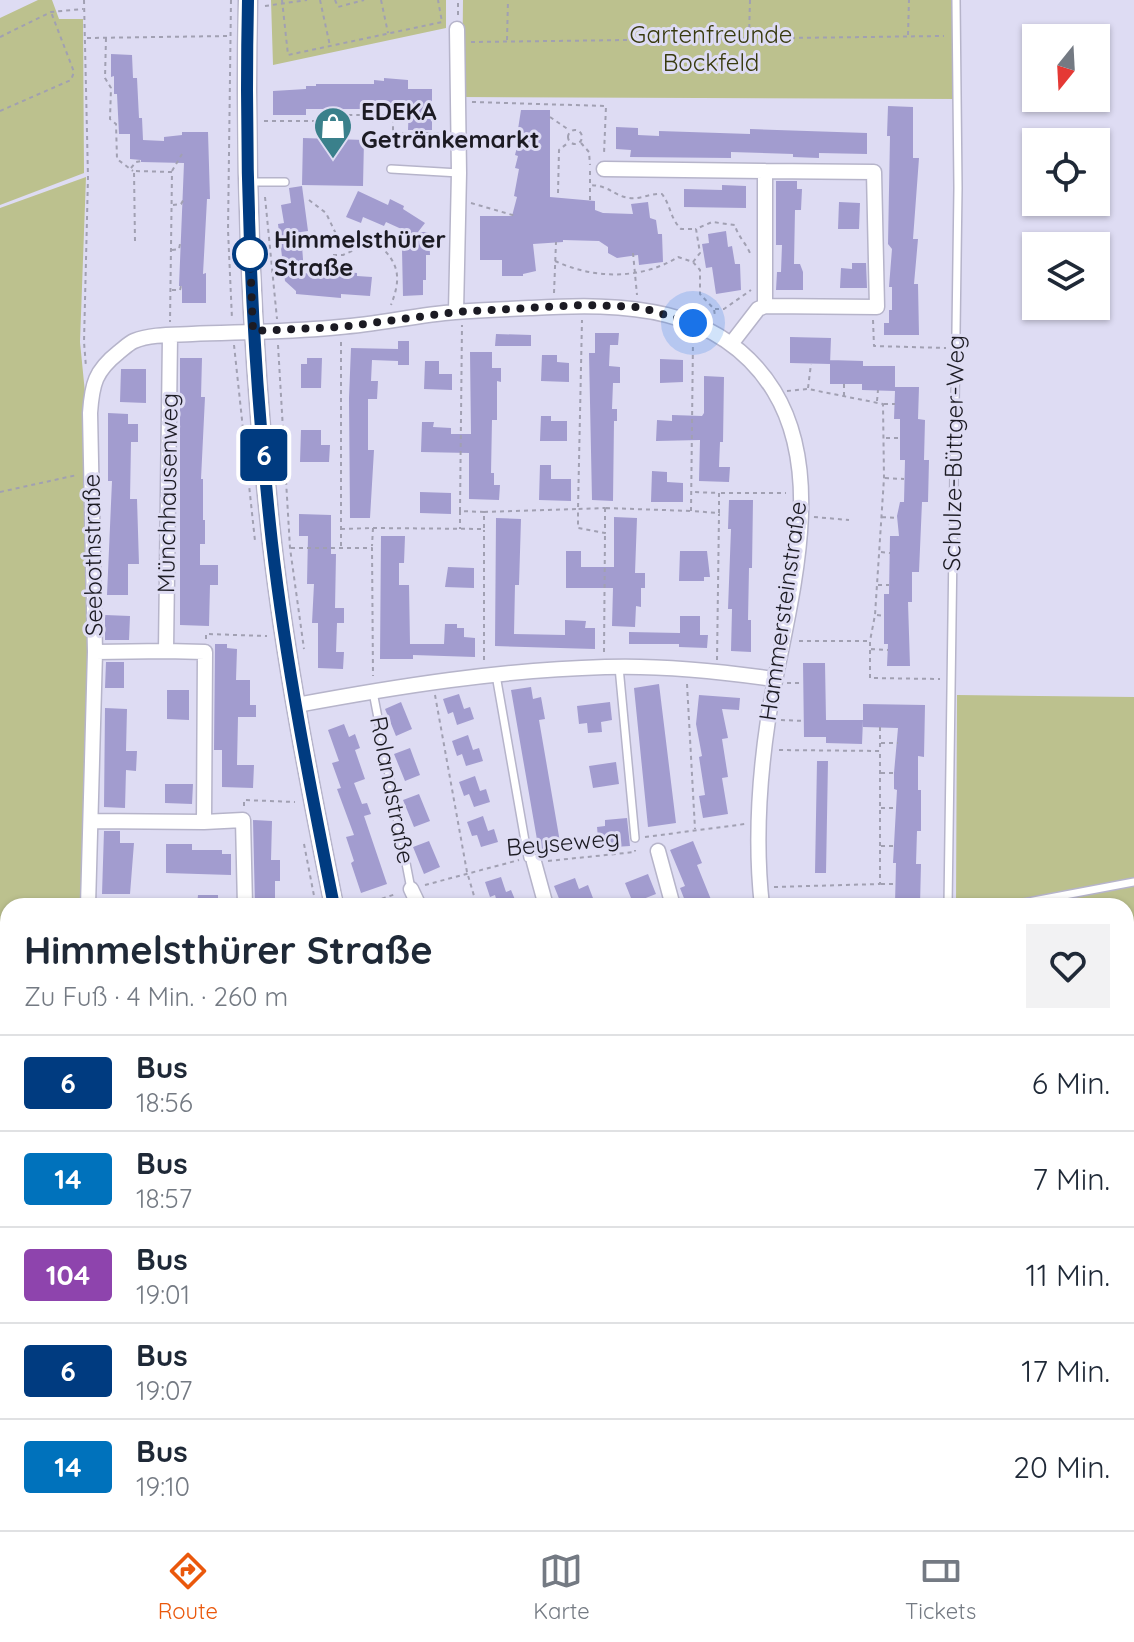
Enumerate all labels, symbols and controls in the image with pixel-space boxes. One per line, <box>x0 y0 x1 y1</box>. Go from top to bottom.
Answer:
park label: Gartenfreunde Bockfeld <box>630 19 792 77</box>
north arrow <box>1022 24 1110 112</box>
map controls <box>1022 24 1110 320</box>
place label: EDEKA Getränkemarkt <box>361 96 540 154</box>
shop icon: EDEKA Getränkemarkt <box>312 105 354 160</box>
button: locate <box>1022 128 1110 216</box>
place label: Himmelsthürer Straße <box>274 224 446 282</box>
button: layers <box>1022 232 1110 320</box>
marker: Himmelsthürer Straße <box>233 237 267 271</box>
your location <box>673 303 713 343</box>
street label: Schulze-Büttger-Weg <box>936 335 970 571</box>
street label: Münchhausenweg <box>150 393 184 593</box>
line badge: 6 <box>238 429 290 481</box>
text: 6 <box>256 437 272 472</box>
street label: Seebothstraße <box>76 474 108 636</box>
street label: Hammersteinstraße <box>752 499 812 722</box>
street label: Rolandstraße <box>364 713 422 866</box>
street label: Beyseweg <box>505 822 621 862</box>
button: heart <box>1026 924 1110 1008</box>
text: Himmelsthürer Straße <box>24 926 433 974</box>
text: Zu Fuß · 4 Min. · 260 m <box>24 980 288 1013</box>
text: Bus <box>136 1048 188 1086</box>
text: 6 Min. <box>1032 1064 1110 1102</box>
text: 6 <box>60 1065 76 1100</box>
text: 18:56 <box>136 1086 193 1119</box>
text: Bus <box>136 1144 188 1182</box>
text: 7 Min. <box>1032 1160 1110 1198</box>
text: 14 <box>54 1161 82 1196</box>
text: 18:57 <box>136 1182 192 1215</box>
text: Bus <box>136 1240 188 1278</box>
text: 11 Min. <box>1026 1256 1110 1294</box>
text: 104 <box>46 1257 90 1292</box>
text: 19:01 <box>136 1278 190 1311</box>
text: Bus <box>136 1336 188 1374</box>
text: 17 Min. <box>1021 1352 1110 1390</box>
text: 6 <box>60 1353 76 1388</box>
text: 19:07 <box>136 1374 192 1407</box>
text: Bus <box>136 1432 188 1470</box>
text: 20 Min. <box>1013 1448 1110 1486</box>
text: 14 <box>54 1449 82 1484</box>
text: 19:10 <box>136 1470 190 1503</box>
tab: Route <box>158 1549 218 1625</box>
tab: Karte <box>533 1549 590 1625</box>
tab: Tickets <box>905 1549 976 1625</box>

